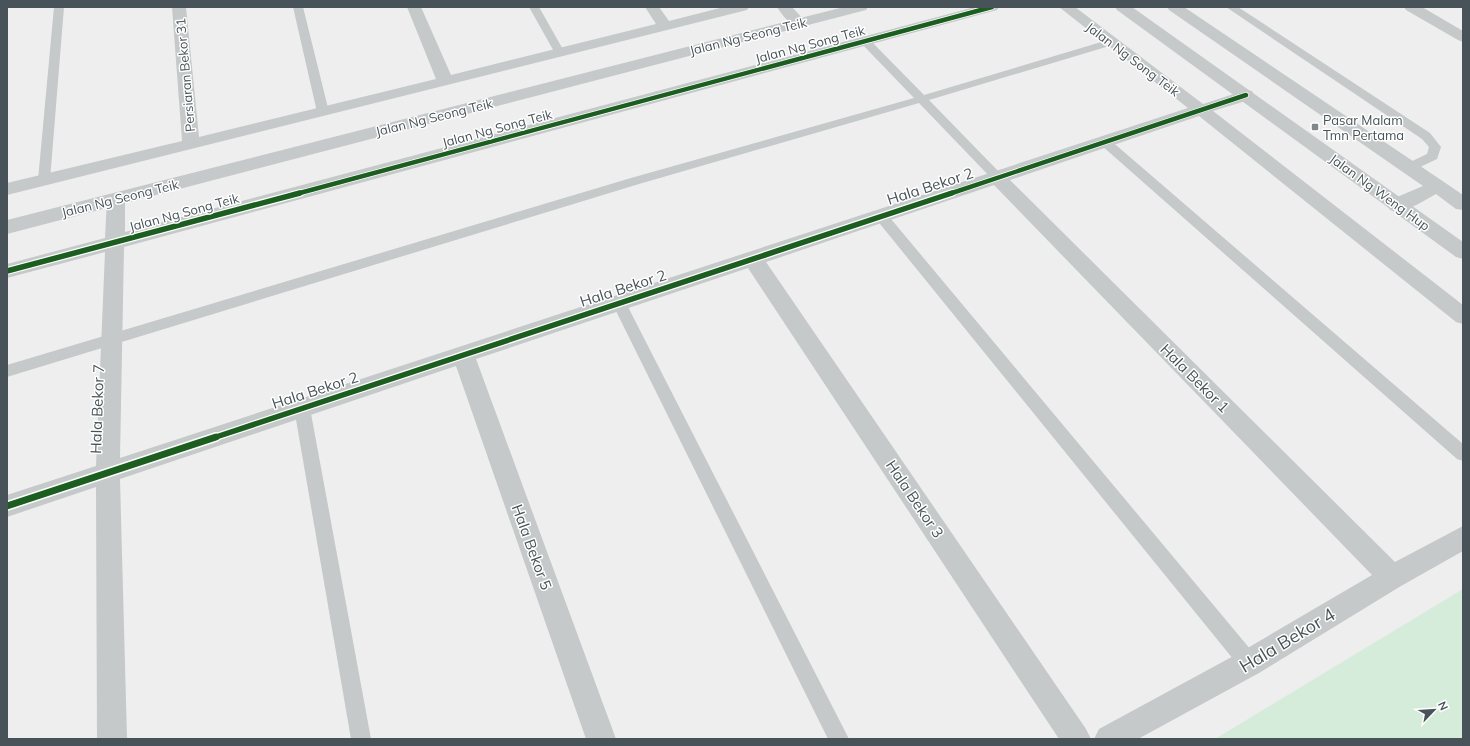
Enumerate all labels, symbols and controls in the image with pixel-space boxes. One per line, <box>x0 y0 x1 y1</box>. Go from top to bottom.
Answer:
street label: Jalan Ng Seong Teik <box>688 14 808 58</box>
street label: Persiaran Bekor 31 <box>172 17 198 133</box>
street label: Jalan Ng Song Teik <box>1083 19 1183 100</box>
street label: Jalan Ng Song Teik <box>753 22 867 66</box>
street label: Jalan Ng Seong Teik <box>374 95 494 139</box>
street label: Jalan Ng Song Teik <box>440 106 554 150</box>
place label: Pasar Malam Tmn Pertama <box>1323 112 1404 143</box>
marker: Pasar Malam Tmn Pertama <box>1310 122 1320 132</box>
street label: Jalan Ng Weng Hup <box>1327 150 1433 234</box>
street label: Hala Bekor 2 <box>884 163 976 209</box>
street label: Jalan Ng Seong Teik <box>60 176 180 220</box>
street label: Jalan Ng Song Teik <box>127 190 241 234</box>
street label: Hala Bekor 2 <box>577 265 669 311</box>
street label: Hala Bekor 1 <box>1157 340 1233 416</box>
street label: Hala Bekor 7 <box>86 364 108 454</box>
street label: Hala Bekor 2 <box>269 367 361 413</box>
street label: Hala Bekor 3 <box>882 456 948 542</box>
street label: Hala Bekor 5 <box>508 502 556 592</box>
street label: Hala Bekor 4 <box>1235 602 1339 678</box>
north arrow <box>1414 690 1454 730</box>
text: N <box>1435 699 1451 712</box>

